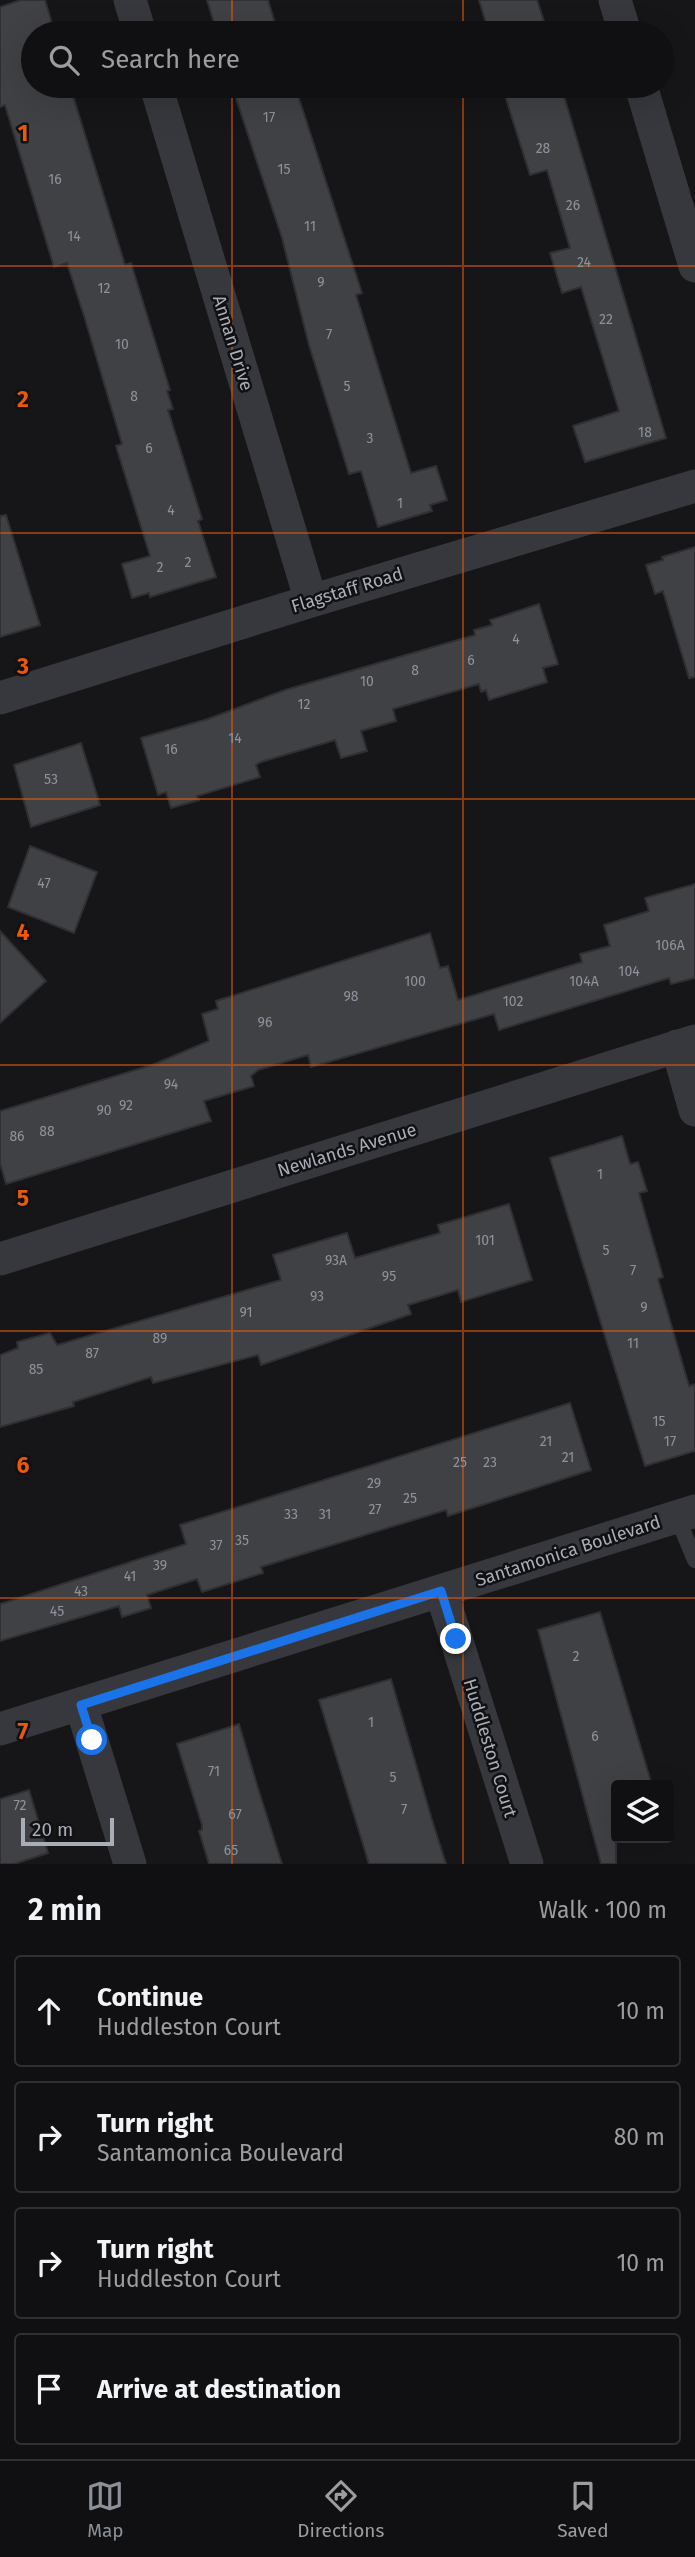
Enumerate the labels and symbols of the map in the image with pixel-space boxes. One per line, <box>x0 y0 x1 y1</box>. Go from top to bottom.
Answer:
house number: 17 <box>263 109 275 126</box>
text: 1 <box>18 119 28 147</box>
house number: 28 <box>536 140 551 157</box>
house number: 15 <box>277 161 291 178</box>
house number: 16 <box>48 171 62 188</box>
house number: 26 <box>566 197 580 214</box>
house number: 11 <box>304 218 316 235</box>
house number: 14 <box>67 228 81 245</box>
house number: 24 <box>577 254 592 271</box>
house number: 9 <box>317 274 325 291</box>
house number: 12 <box>98 280 111 297</box>
street label: Annan Drive <box>208 293 258 393</box>
house number: 22 <box>599 311 613 328</box>
house number: 7 <box>326 326 332 343</box>
house number: 10 <box>115 336 129 353</box>
house number: 5 <box>343 378 351 395</box>
text: 2 <box>17 385 29 413</box>
house number: 8 <box>130 388 138 405</box>
house number: 18 <box>638 424 652 441</box>
house number: 3 <box>367 430 374 447</box>
house number: 6 <box>145 440 153 457</box>
house number: 1 <box>397 495 403 512</box>
house number: 4 <box>167 502 175 519</box>
house number: 2 <box>185 554 192 571</box>
house number: 2 <box>157 559 164 576</box>
street label: Flagstaff Road <box>289 563 405 617</box>
house number: 4 <box>512 631 520 648</box>
text: 3 <box>16 652 29 680</box>
house number: 6 <box>467 652 475 669</box>
house number: 8 <box>411 662 419 679</box>
house number: 10 <box>360 673 374 690</box>
house number: 12 <box>298 696 311 713</box>
house number: 14 <box>228 730 242 747</box>
house number: 16 <box>164 741 178 758</box>
house number: 53 <box>44 771 58 788</box>
house number: 47 <box>37 875 51 892</box>
text: 4 <box>17 918 30 946</box>
house number: 106A <box>655 937 685 954</box>
house number: 104 <box>618 963 640 980</box>
house number: 100 <box>404 973 426 990</box>
house number: 104A <box>569 973 599 990</box>
house number: 98 <box>343 988 359 1005</box>
house number: 102 <box>503 993 523 1010</box>
house number: 96 <box>258 1014 272 1031</box>
house number: 94 <box>164 1076 179 1093</box>
house number: 92 <box>119 1097 133 1114</box>
house number: 90 <box>96 1102 112 1119</box>
street label: Newlands Avenue <box>275 1118 419 1182</box>
house number: 88 <box>39 1123 55 1140</box>
house number: 86 <box>9 1128 25 1145</box>
house number: 1 <box>597 1166 603 1183</box>
text: 5 <box>17 1184 29 1212</box>
house number: 101 <box>475 1232 495 1249</box>
house number: 5 <box>602 1242 610 1259</box>
house number: 93A <box>325 1252 347 1269</box>
house number: 7 <box>630 1262 636 1279</box>
house number: 95 <box>382 1268 396 1285</box>
house number: 93 <box>310 1288 324 1305</box>
house number: 9 <box>640 1299 648 1316</box>
house number: 91 <box>239 1304 253 1321</box>
house number: 89 <box>153 1330 167 1347</box>
house number: 11 <box>627 1335 639 1352</box>
house number: 87 <box>85 1345 99 1362</box>
house number: 85 <box>29 1361 43 1378</box>
house number: 15 <box>652 1413 666 1430</box>
house number: 21 <box>540 1433 552 1450</box>
house number: 17 <box>664 1433 676 1450</box>
house number: 21 <box>562 1449 574 1466</box>
text: 6 <box>17 1451 30 1479</box>
house number: 25 <box>453 1454 467 1471</box>
house number: 23 <box>483 1454 497 1471</box>
house number: 29 <box>367 1475 381 1492</box>
house number: 25 <box>403 1490 417 1507</box>
house number: 27 <box>368 1501 382 1518</box>
house number: 33 <box>284 1506 298 1523</box>
house number: 31 <box>319 1506 331 1523</box>
street label: Santamonica Boulevard <box>473 1511 663 1591</box>
house number: 35 <box>235 1532 249 1549</box>
house number: 37 <box>209 1537 223 1554</box>
house number: 39 <box>153 1557 167 1574</box>
house number: 41 <box>124 1568 136 1585</box>
house number: 43 <box>74 1583 88 1600</box>
house number: 45 <box>50 1603 64 1620</box>
route end <box>440 1623 471 1654</box>
house number: 2 <box>573 1648 580 1665</box>
street label: Huddleston Court <box>458 1676 522 1820</box>
house number: 1 <box>368 1714 374 1731</box>
text: 7 <box>18 1717 29 1745</box>
route start <box>76 1724 107 1755</box>
house number: 6 <box>591 1728 599 1745</box>
house number: 71 <box>208 1763 220 1780</box>
house number: 5 <box>389 1769 397 1786</box>
house number: 72 <box>14 1797 27 1814</box>
house number: 7 <box>401 1801 407 1818</box>
house number: 67 <box>228 1806 242 1823</box>
scale bar <box>21 1815 114 1847</box>
house number: 65 <box>224 1842 238 1859</box>

